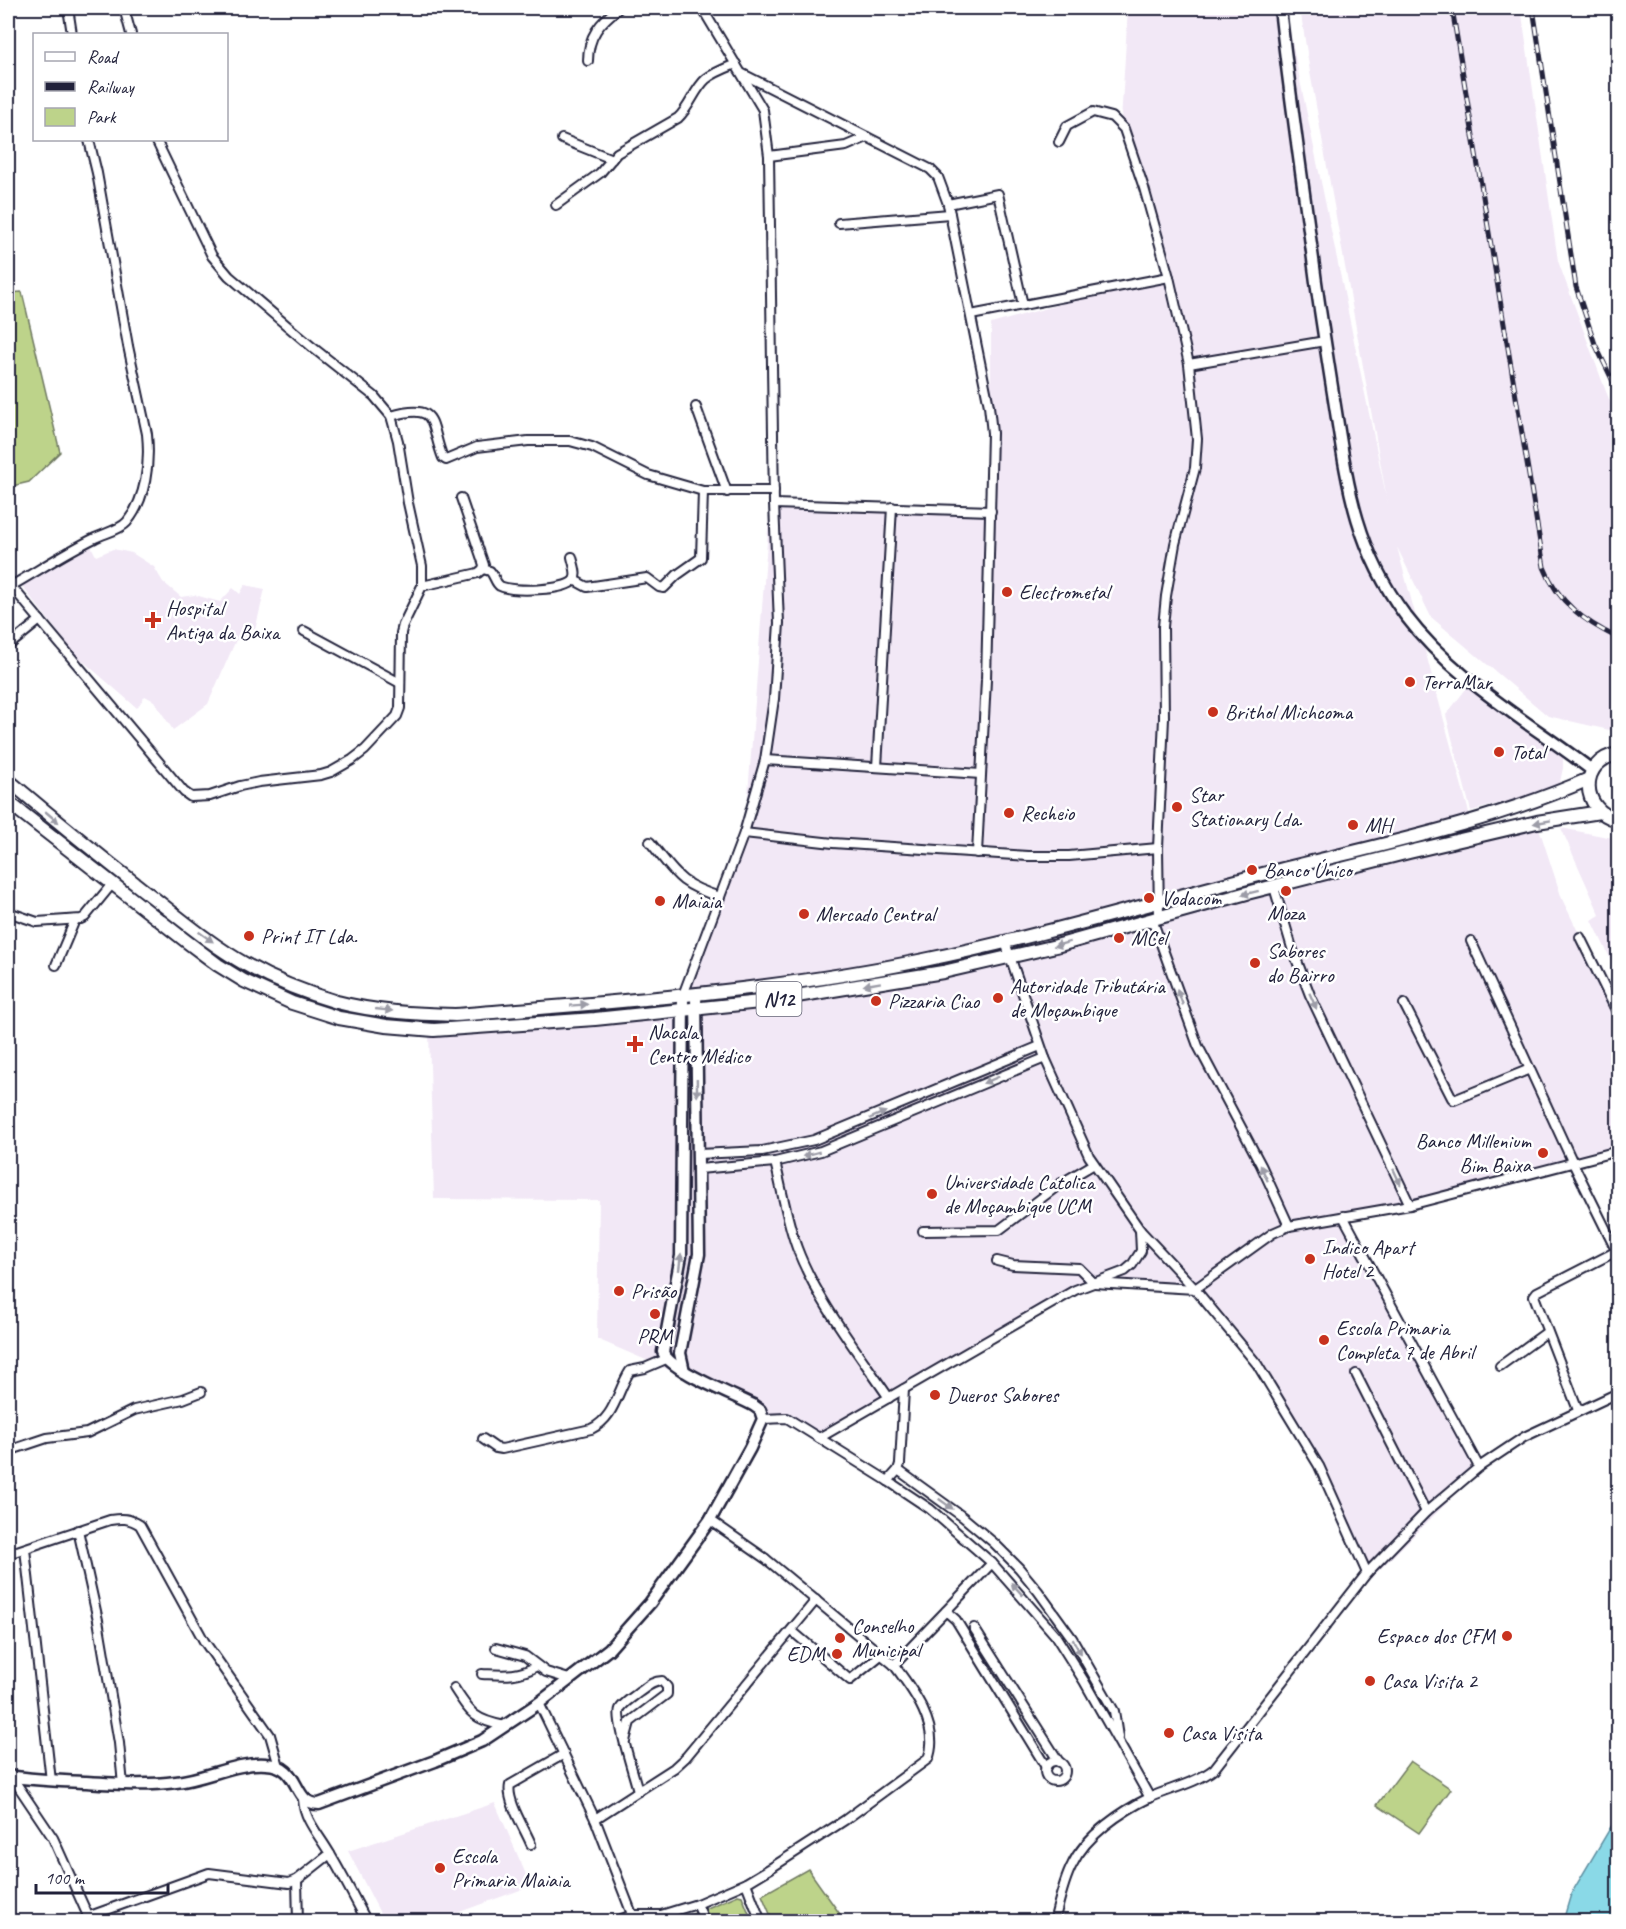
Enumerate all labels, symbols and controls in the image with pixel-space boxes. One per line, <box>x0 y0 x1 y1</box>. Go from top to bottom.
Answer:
legend <box>33 33 228 141</box>
text: Road <box>87 46 120 68</box>
text: Railway <box>87 76 135 98</box>
text: Park <box>87 106 117 128</box>
place label: Electrometal <box>1019 579 1113 605</box>
marker: Electrometal <box>1000 585 1014 599</box>
place label: Hospital Antiga da Baixa <box>166 595 282 645</box>
marker: Hospital Antiga da Baixa <box>144 611 162 629</box>
place label: TerraMar <box>1422 669 1493 695</box>
marker: TerraMar <box>1403 675 1417 689</box>
place label: Brithol Michcoma <box>1225 699 1354 725</box>
marker: Brithol Michcoma <box>1206 705 1220 719</box>
place label: Total <box>1511 739 1549 765</box>
marker: Total <box>1492 745 1506 759</box>
place label: Star Stationary Lda. <box>1189 782 1303 832</box>
place label: Recheio <box>1021 800 1076 826</box>
marker: Star Stationary Lda. <box>1170 800 1184 814</box>
marker: Recheio <box>1002 806 1016 820</box>
one-way arrow <box>44 810 59 823</box>
place label: MH <box>1365 812 1395 838</box>
marker: MH <box>1346 818 1360 832</box>
one-way arrow <box>1532 818 1551 827</box>
place label: Banco Único <box>1264 857 1354 883</box>
marker: Banco Único <box>1245 863 1259 877</box>
marker: Moza <box>1279 884 1293 898</box>
place label: Vodacom <box>1161 885 1223 911</box>
place label: Maiaia <box>672 888 723 914</box>
one-way arrow <box>1241 888 1260 898</box>
marker: Vodacom <box>1142 891 1156 905</box>
marker: Maiaia <box>653 894 667 908</box>
place label: Moza <box>1267 900 1306 926</box>
place label: Mercado Central <box>816 901 938 927</box>
marker: Mercado Central <box>797 907 811 921</box>
place label: Print IT Lda. <box>261 923 358 949</box>
place label: MCel <box>1131 925 1170 951</box>
marker: Print IT Lda. <box>242 929 256 943</box>
one-way arrow <box>198 931 213 943</box>
marker: MCel <box>1112 931 1126 945</box>
place label: Sabores do Bairro <box>1267 938 1335 988</box>
one-way arrow <box>1053 940 1071 949</box>
marker: Sabores do Bairro <box>1248 956 1262 970</box>
place label: Autoridade Tributária de Moçambique <box>1010 973 1166 1023</box>
one-way arrow <box>862 980 881 989</box>
road number: N12 <box>756 982 802 1016</box>
place label: Pizzaria Ciao <box>888 988 981 1014</box>
one-way arrow <box>1174 988 1184 1006</box>
marker: Autoridade Tributária de Moçambique <box>991 991 1005 1005</box>
one-way arrow <box>1309 993 1318 1010</box>
marker: Pizzaria Ciao <box>869 994 883 1008</box>
one-way arrow <box>569 1000 588 1010</box>
one-way arrow <box>375 1005 394 1015</box>
place label: Nacala Centro Médico <box>648 1019 753 1069</box>
marker: Nacala Centro Médico <box>626 1035 644 1053</box>
one-way arrow <box>982 1076 1000 1085</box>
one-way arrow <box>692 1079 702 1098</box>
one-way arrow <box>869 1110 886 1119</box>
place label: Banco Millenium Bim Baixa <box>1416 1128 1533 1178</box>
marker: Banco Millenium Bim Baixa <box>1536 1146 1550 1160</box>
one-way arrow <box>801 1149 820 1159</box>
one-way arrow <box>1260 1164 1269 1181</box>
place label: Universidade Catolica de Moçambique UCM <box>944 1169 1097 1219</box>
one-way arrow <box>1393 1169 1402 1186</box>
marker: Universidade Catolica de Moçambique UCM <box>925 1187 939 1201</box>
place label: Indico Apart Hotel 2 <box>1322 1234 1417 1284</box>
one-way arrow <box>676 1252 685 1271</box>
marker: Indico Apart Hotel 2 <box>1303 1252 1317 1266</box>
place label: Prisão <box>631 1278 678 1304</box>
marker: Prisão <box>612 1284 626 1298</box>
marker: PRM <box>648 1307 662 1321</box>
place label: Escola Primaria Completa 7 de Abril <box>1336 1315 1477 1365</box>
place label: PRM <box>637 1323 674 1349</box>
marker: Escola Primaria Completa 7 de Abril <box>1317 1333 1331 1347</box>
place label: Dueros Sabores <box>947 1382 1060 1408</box>
marker: Dueros Sabores <box>928 1388 942 1402</box>
one-way arrow <box>937 1498 953 1510</box>
one-way arrow <box>1011 1582 1024 1597</box>
place label: Conselho Municipal <box>852 1613 923 1663</box>
place label: Espaco dos CFM <box>1377 1623 1496 1649</box>
marker: Espaco dos CFM <box>1500 1629 1514 1643</box>
marker: Conselho Municipal <box>833 1631 847 1645</box>
one-way arrow <box>1071 1639 1082 1655</box>
place label: EDM <box>787 1641 827 1667</box>
marker: EDM <box>830 1647 844 1661</box>
place label: Casa Visita 2 <box>1382 1668 1479 1694</box>
marker: Casa Visita 2 <box>1363 1674 1377 1688</box>
place label: Casa Visita <box>1181 1720 1263 1746</box>
marker: Casa Visita <box>1162 1726 1176 1740</box>
place label: Escola Primaria Maiaia <box>452 1843 572 1893</box>
scale bar <box>36 1857 168 1895</box>
marker: Escola Primaria Maiaia <box>433 1861 447 1875</box>
text: 100 m <box>45 1867 86 1889</box>

